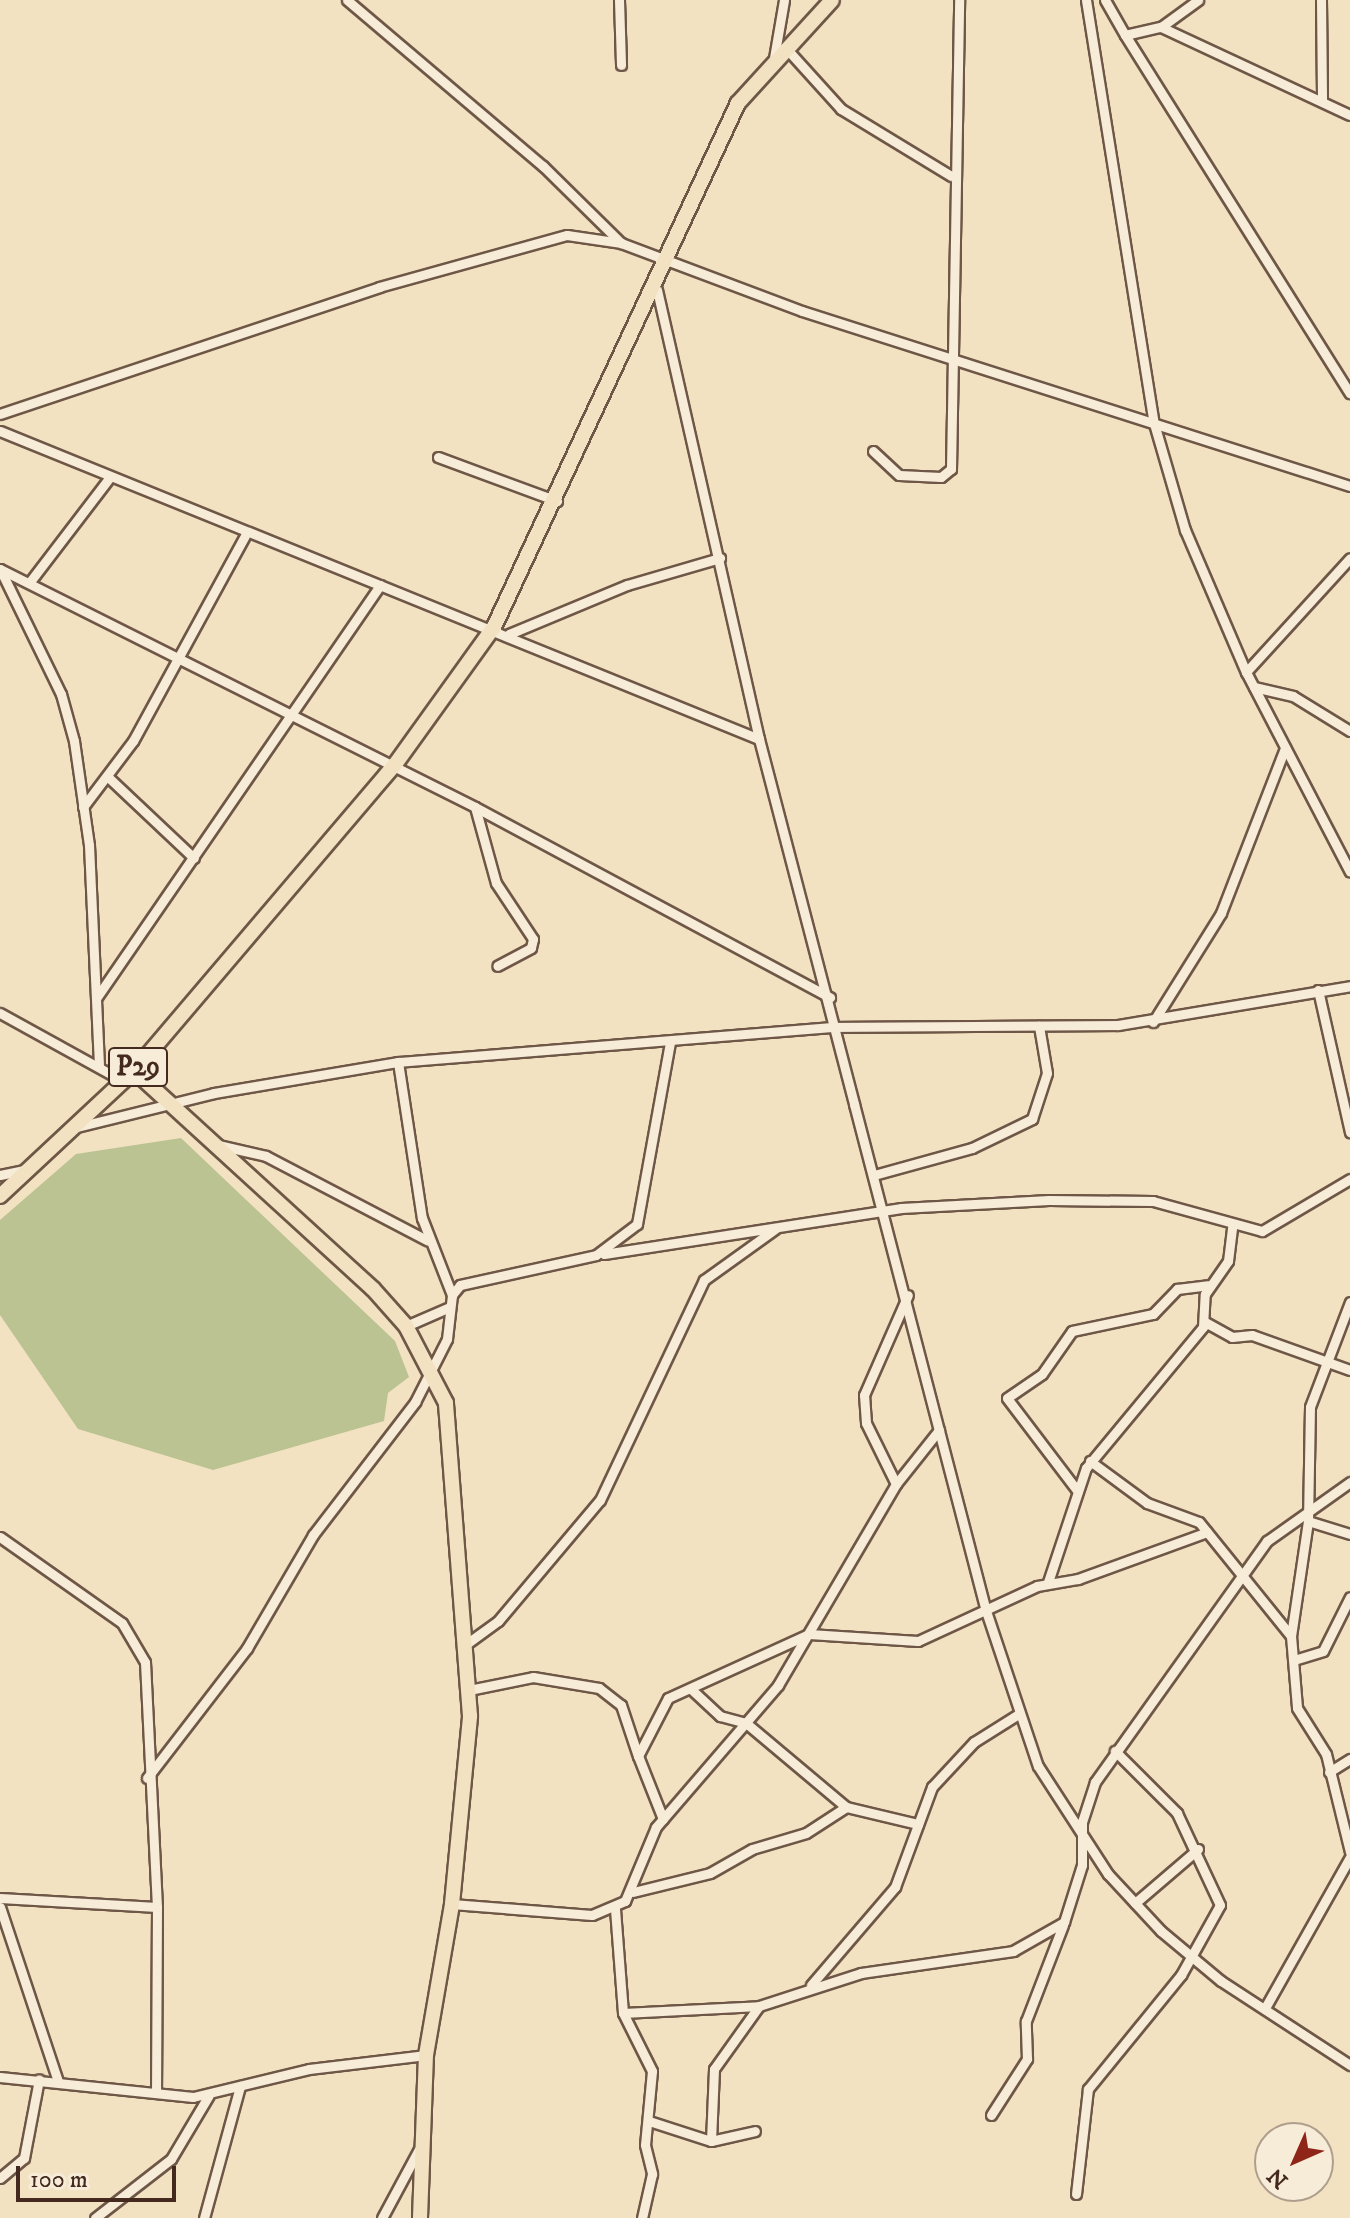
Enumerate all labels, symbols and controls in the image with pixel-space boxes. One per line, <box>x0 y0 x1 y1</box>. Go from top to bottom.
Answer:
road number: P29 <box>108 1043 168 1091</box>
north arrow <box>1254 2122 1334 2202</box>
scale bar <box>20 2150 180 2200</box>
text: N <box>1262 2162 1294 2194</box>
text: 100 m <box>30 2165 88 2195</box>

